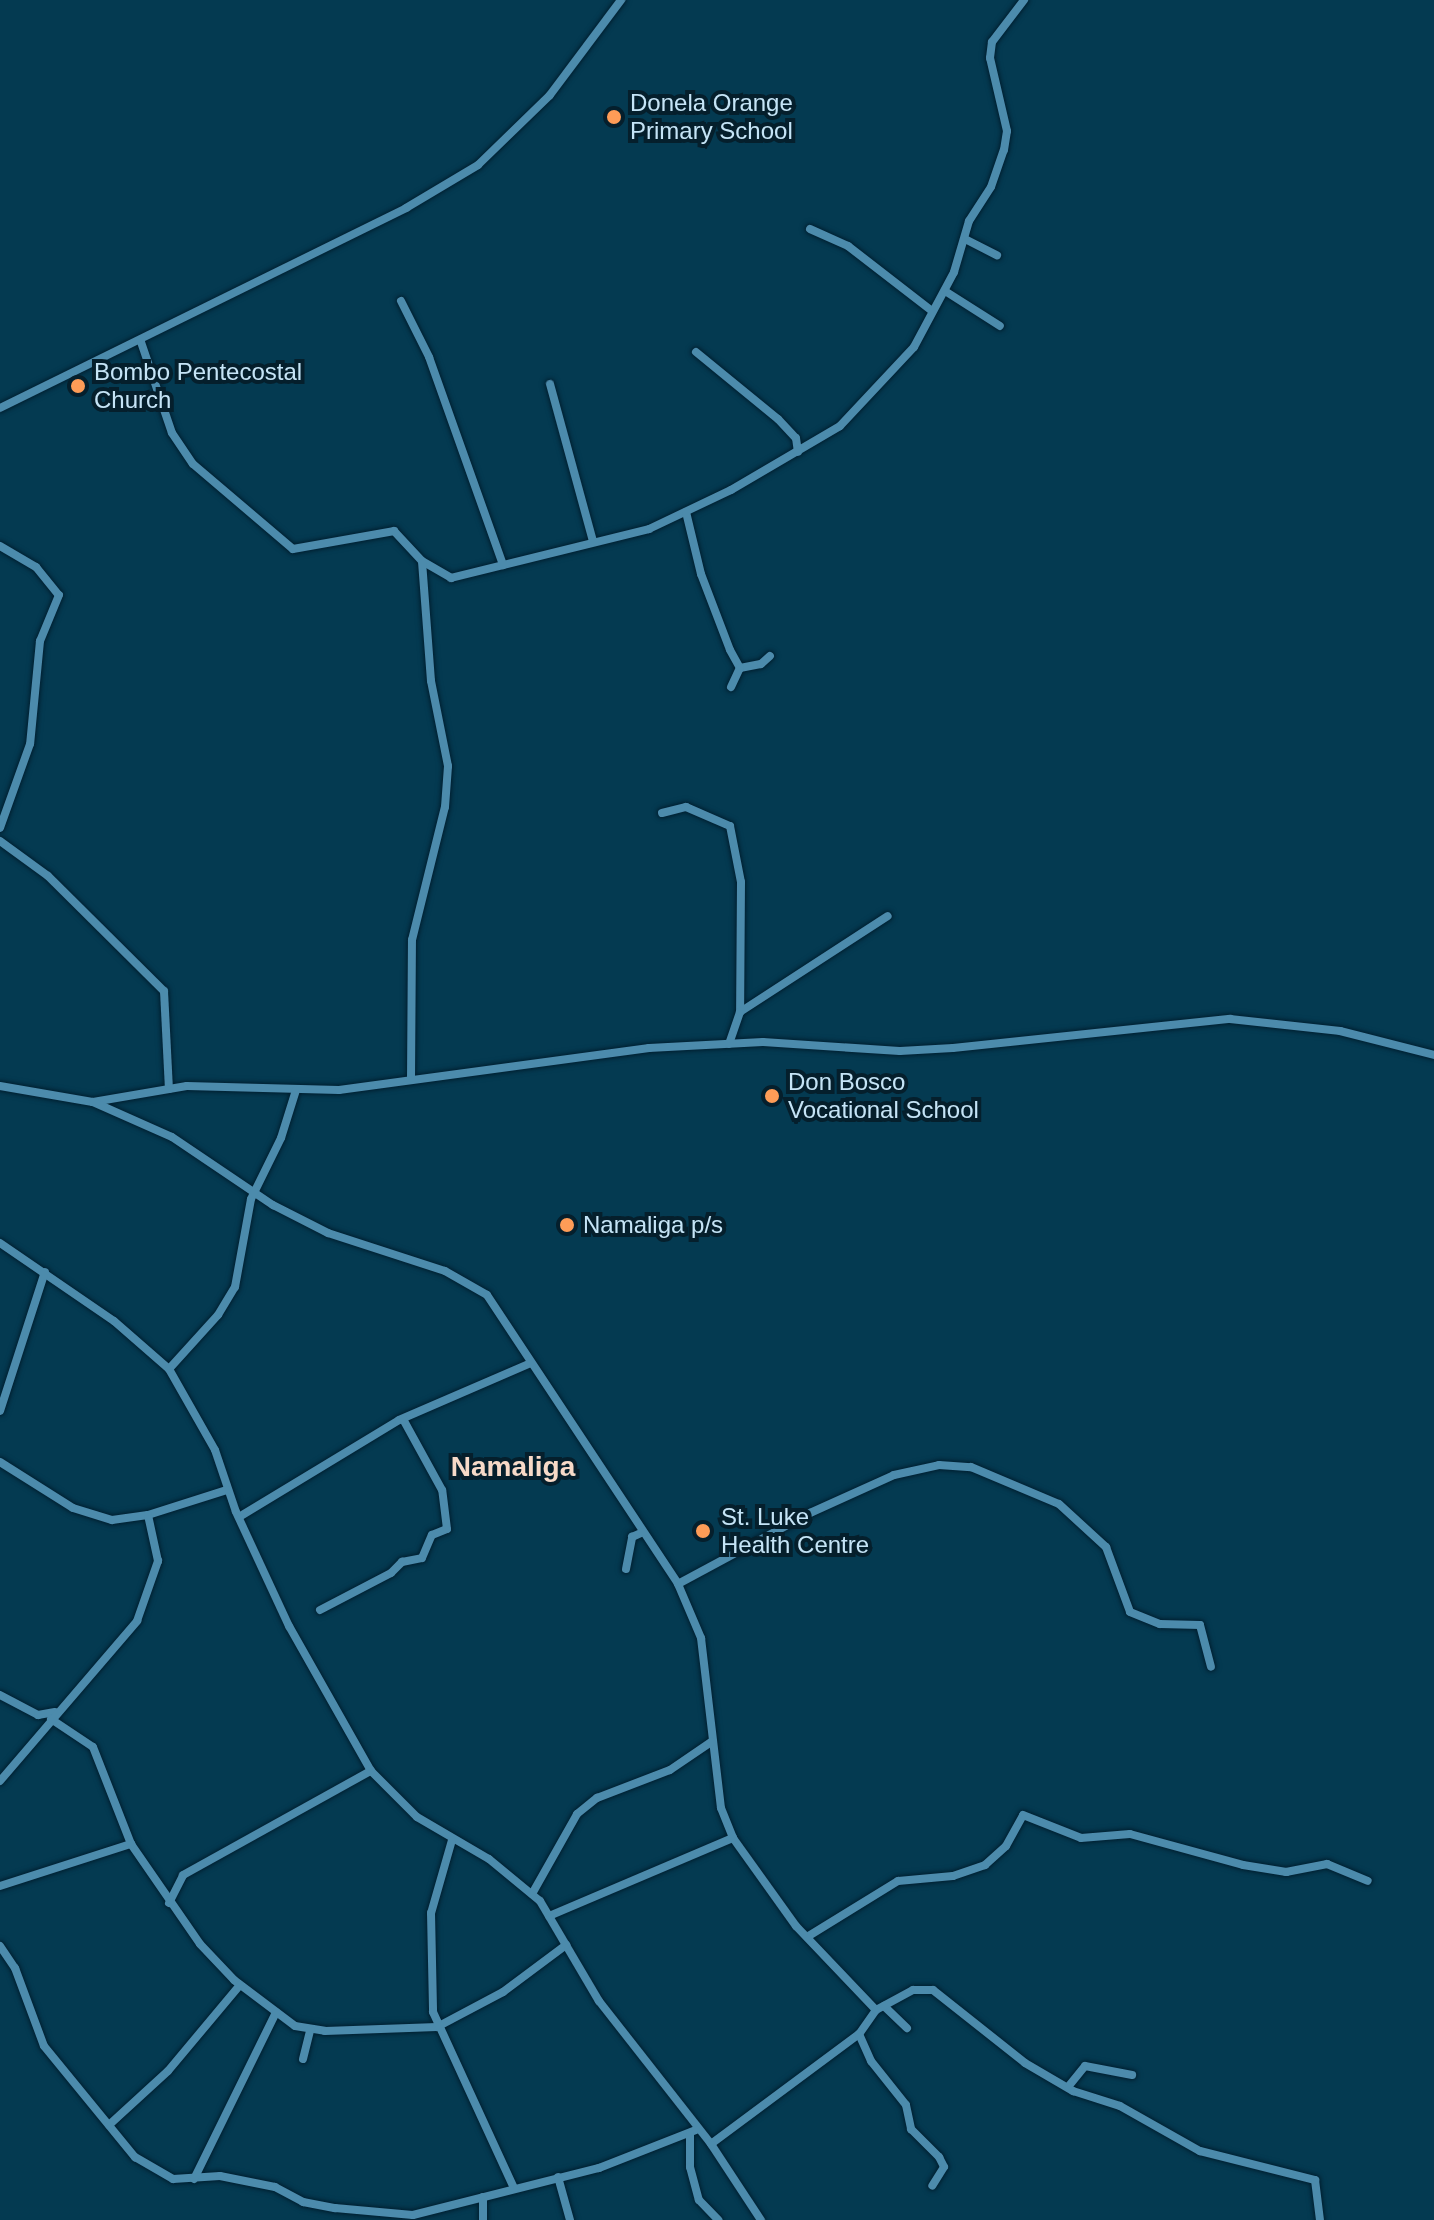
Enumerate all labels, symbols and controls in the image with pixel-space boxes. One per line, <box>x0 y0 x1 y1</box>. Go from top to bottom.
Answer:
place label: Donela Orange Primary School <box>630 89 793 145</box>
marker: Donela Orange Primary School <box>605 108 623 126</box>
place label: Bombo Pentecostal Church <box>94 358 302 414</box>
marker: Bombo Pentecostal Church <box>69 377 87 395</box>
place label: Don Bosco Vocational School <box>788 1068 979 1124</box>
marker: Don Bosco Vocational School <box>763 1087 781 1105</box>
place label: Namaliga p/s <box>583 1211 723 1239</box>
marker: Namaliga p/s <box>558 1216 576 1234</box>
district label: Namaliga <box>451 1450 575 1484</box>
place label: St. Luke Health Centre <box>721 1503 869 1559</box>
marker: St. Luke Health Centre <box>692 1520 714 1542</box>

